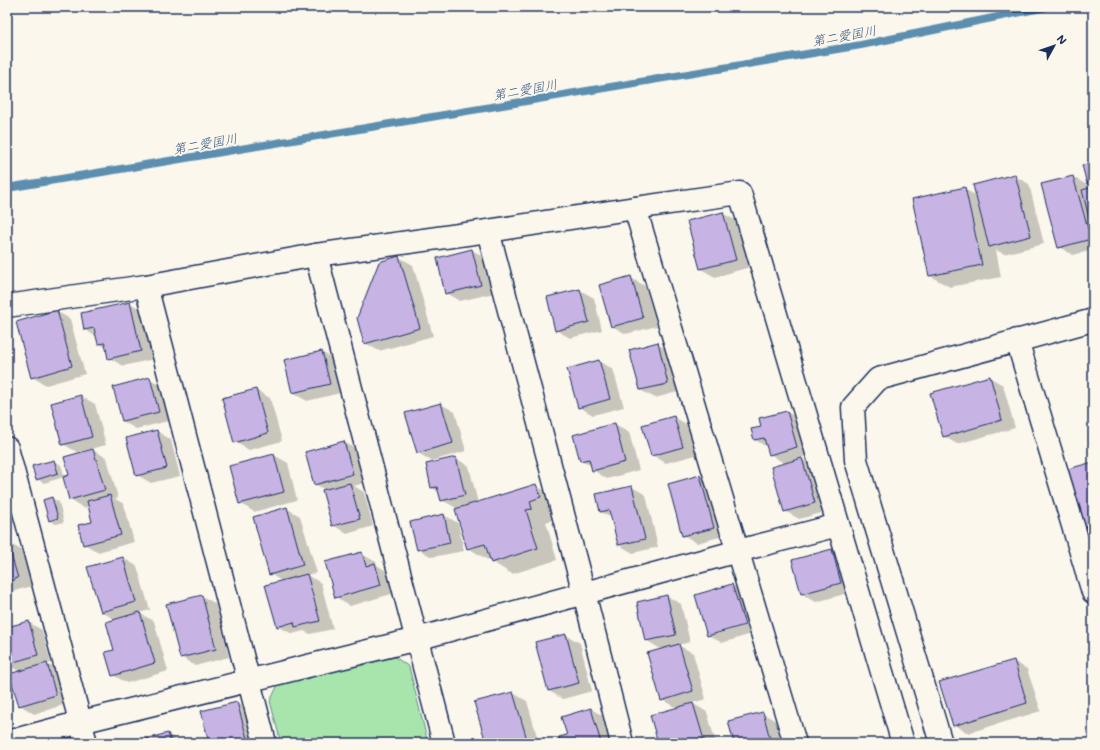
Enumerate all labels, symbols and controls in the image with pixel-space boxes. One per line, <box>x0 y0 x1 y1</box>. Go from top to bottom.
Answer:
water label: 第二愛国川 <box>811 21 877 49</box>
north arrow <box>1034 26 1074 66</box>
text: N <box>1054 31 1070 47</box>
water label: 第二愛国川 <box>492 75 558 103</box>
water label: 第二愛国川 <box>172 129 238 157</box>

